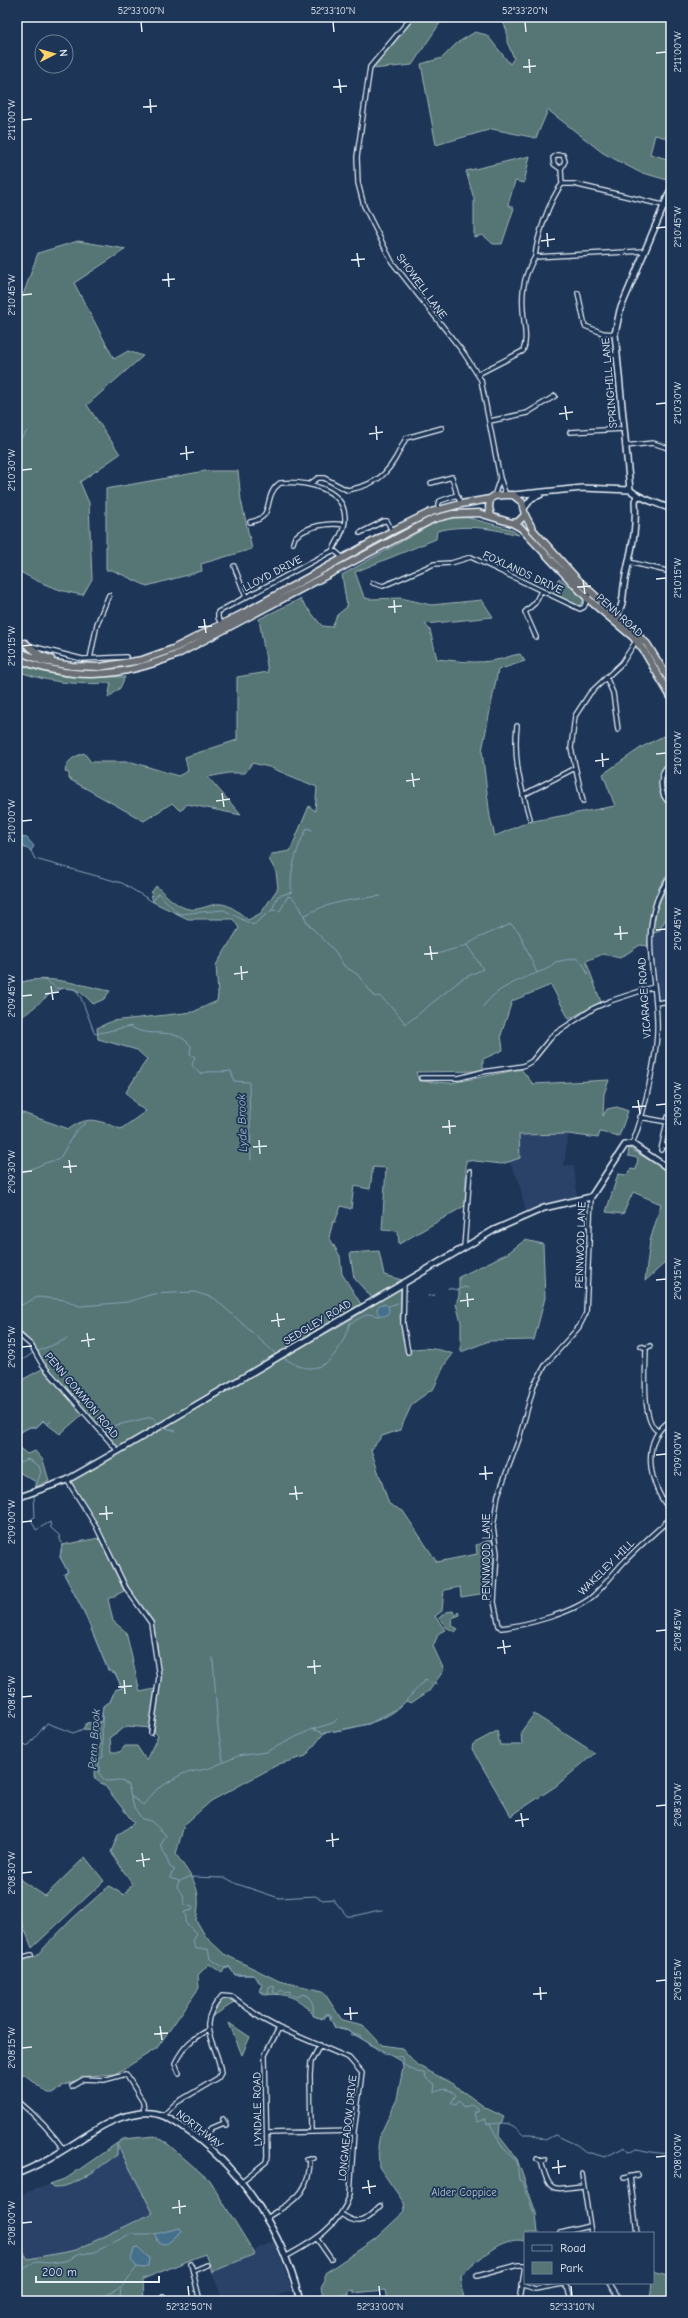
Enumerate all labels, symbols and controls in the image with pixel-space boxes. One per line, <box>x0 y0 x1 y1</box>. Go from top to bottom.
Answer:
text: 52°33'00"N <box>118 5 164 17</box>
text: 52°33'10"N <box>311 5 355 17</box>
text: 52°33'20"N <box>502 5 548 17</box>
text: 2°11'00"W <box>672 31 684 73</box>
north arrow <box>34 34 74 74</box>
text: N <box>57 49 70 57</box>
text: 2°11'00"W <box>6 99 18 141</box>
text: 2°10'45"W <box>672 206 684 248</box>
street label: SHOWELL LANE <box>394 251 450 322</box>
text: 2°10'45"W <box>6 274 18 316</box>
street label: SPRINGHILL LANE <box>599 337 620 429</box>
text: 2°10'30"W <box>672 382 684 424</box>
text: 2°10'30"W <box>6 449 18 491</box>
street label: FOXLANDS DRIVE <box>481 548 565 597</box>
street label: LLOYD DRIVE <box>241 552 304 594</box>
text: 2°10'15"W <box>672 557 684 598</box>
street label: PENN ROAD <box>594 591 646 640</box>
text: 2°10'15"W <box>6 625 18 666</box>
text: 2°10'00"W <box>672 731 684 775</box>
text: 2°10'00"W <box>6 799 18 843</box>
text: 2°09'45"W <box>672 907 684 950</box>
street label: VICARAGE ROAD <box>635 957 654 1039</box>
text: 2°09'45"W <box>6 974 18 1017</box>
text: 2°09'30"W <box>672 1082 684 1126</box>
water label: Lyde Brook <box>234 1094 250 1152</box>
text: 2°09'30"W <box>6 1150 18 1194</box>
street label: PENNWOOD LANE <box>572 1201 589 1289</box>
text: 2°09'15"W <box>672 1258 684 1300</box>
street label: SEDGLEY ROAD <box>281 1297 354 1348</box>
text: 2°09'15"W <box>6 1326 18 1368</box>
street label: PENN COMMON ROAD <box>42 1350 121 1441</box>
text: 2°09'00"W <box>672 1431 684 1476</box>
text: 2°09'00"W <box>6 1499 18 1544</box>
street label: PENNWOOD LANE <box>480 1513 493 1600</box>
street label: WAKELEY HILL <box>576 1536 637 1598</box>
text: 2°08'45"W <box>672 1608 684 1651</box>
text: 2°08'45"W <box>6 1675 18 1718</box>
water label: Penn Brook <box>85 1708 103 1770</box>
text: 2°08'30"W <box>672 1783 684 1827</box>
text: 2°08'30"W <box>6 1851 18 1895</box>
text: 2°08'15"W <box>672 1959 684 2001</box>
text: 2°08'15"W <box>6 2027 18 2069</box>
street label: LYNDALE ROAD <box>250 2072 265 2146</box>
street label: LONGMEADOW DRIVE <box>335 2074 360 2182</box>
street label: NORTHWAY <box>174 2107 226 2152</box>
text: 2°08'00"W <box>672 2133 684 2178</box>
park label: Alder Coppice <box>431 2186 497 2199</box>
text: 2°08'00"W <box>6 2200 18 2245</box>
legend <box>524 2232 654 2284</box>
text: Road <box>560 2241 586 2255</box>
scale bar <box>36 2258 159 2284</box>
text: Park <box>560 2261 583 2275</box>
text: 200 m <box>42 2265 77 2279</box>
text: 52°32'50"N <box>166 2301 212 2313</box>
text: 52°33'00"N <box>357 2301 403 2313</box>
text: 52°33'10"N <box>550 2301 594 2313</box>

